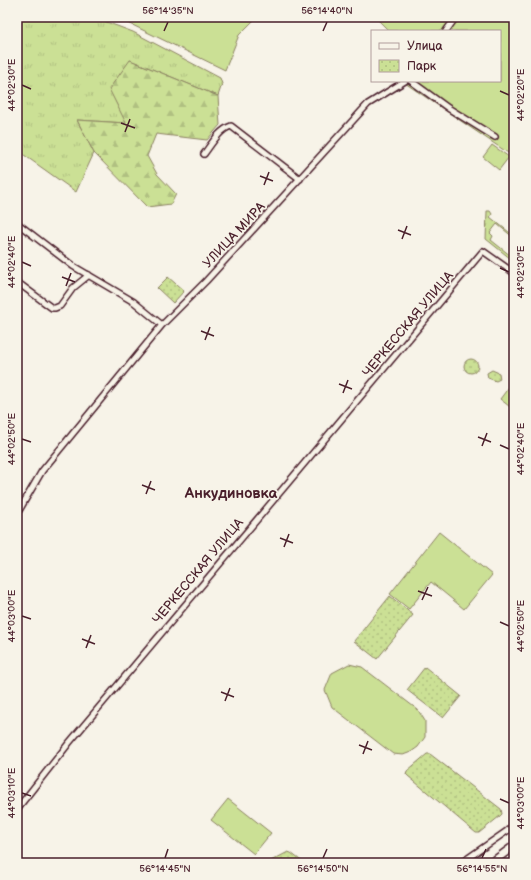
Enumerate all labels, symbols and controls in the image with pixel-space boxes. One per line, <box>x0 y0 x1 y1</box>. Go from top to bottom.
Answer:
text: 56°14'35"N <box>142 5 194 17</box>
text: 56°14'40"N <box>301 5 353 17</box>
legend <box>371 30 501 82</box>
text: Улица <box>407 39 443 54</box>
text: 44°02'30"E <box>6 58 18 111</box>
text: Парк <box>407 59 437 74</box>
text: 44°02'20"E <box>515 68 527 121</box>
street label: УЛИЦА МИРА <box>199 199 269 271</box>
text: 44°02'40"E <box>6 235 18 288</box>
text: 44°02'30"E <box>515 245 527 298</box>
street label: ЧЕРКЕССКАЯ УЛИЦА <box>359 268 457 380</box>
text: 44°02'50"E <box>6 412 18 465</box>
text: 44°02'40"E <box>515 422 527 475</box>
district label: Анкудиновка <box>184 484 278 503</box>
street label: ЧЕРКЕССКАЯ УЛИЦА <box>149 515 247 627</box>
text: 44°03'00"E <box>6 589 18 642</box>
text: 44°02'50"E <box>515 599 527 652</box>
text: 44°03'10"E <box>6 767 18 818</box>
text: 44°03'00"E <box>515 776 527 829</box>
text: 56°14'45"N <box>139 863 191 875</box>
text: 56°14'50"N <box>297 863 349 875</box>
text: 56°14'55"N <box>456 863 508 875</box>

